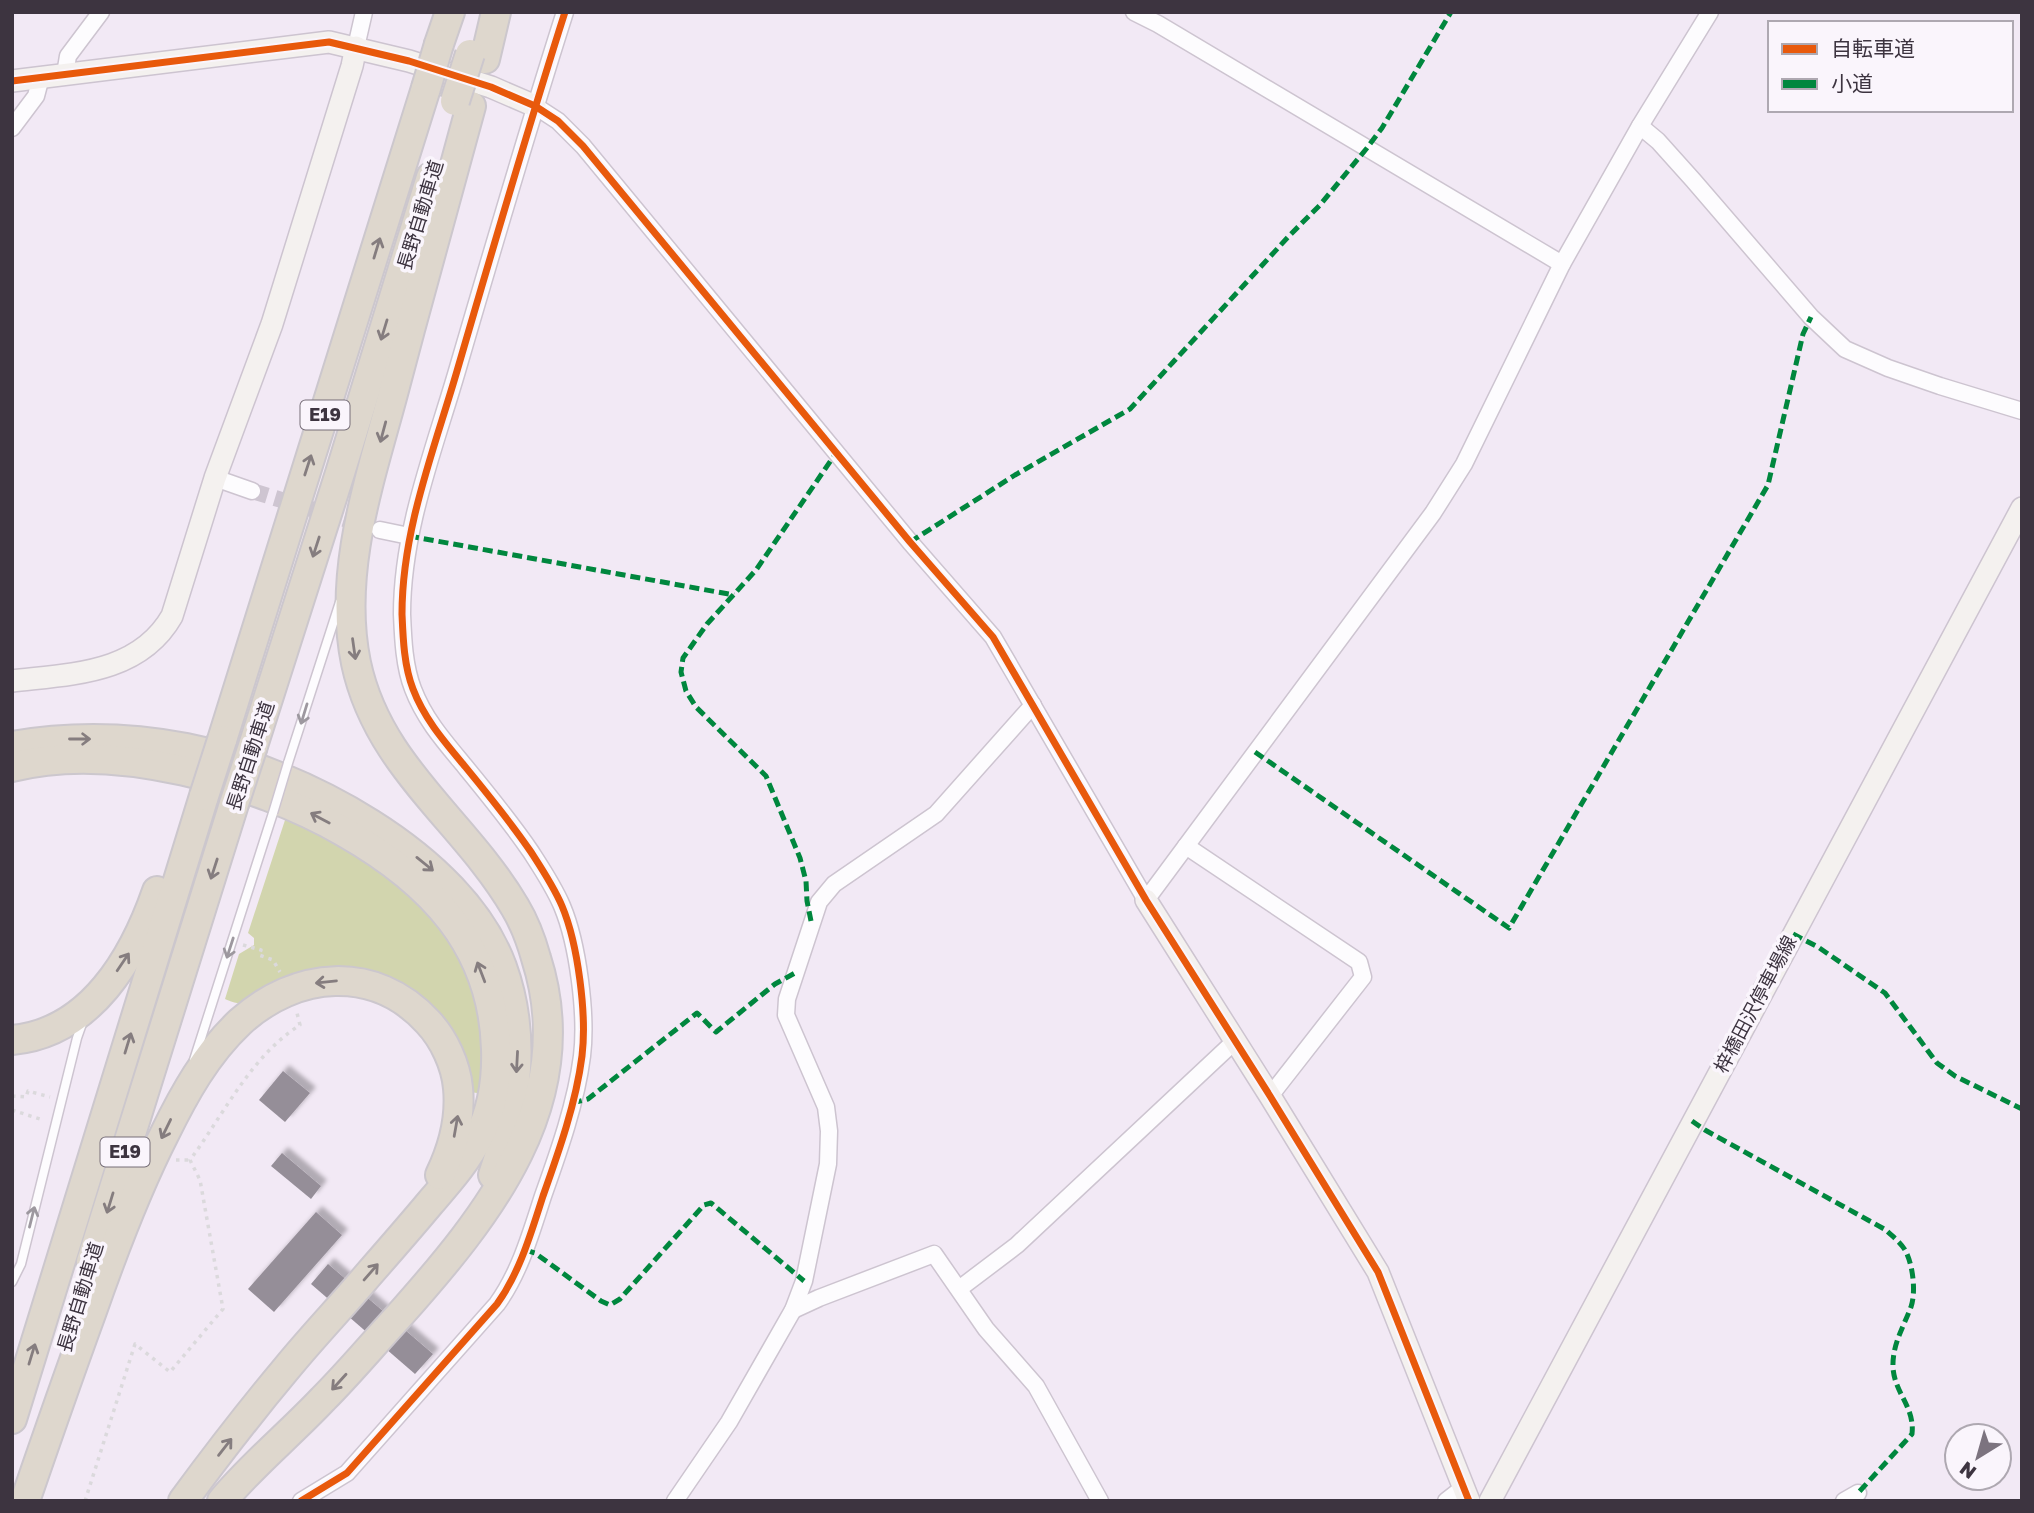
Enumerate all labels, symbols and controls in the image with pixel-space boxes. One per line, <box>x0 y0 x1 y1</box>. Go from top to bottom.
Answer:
legend <box>1768 21 2013 112</box>
text: 自転車道 <box>1831 35 1915 61</box>
text: 小道 <box>1831 70 1873 96</box>
street label: 長野自動車道 <box>392 157 447 273</box>
one-way arrow <box>371 237 384 259</box>
one-way arrow <box>377 319 390 341</box>
road number: E19 <box>300 400 350 430</box>
one-way arrow <box>376 420 389 443</box>
one-way arrow <box>303 454 316 476</box>
one-way arrow <box>309 536 322 558</box>
one-way arrow <box>348 637 361 659</box>
street label: 長野自動車道 <box>221 698 278 814</box>
one-way arrow <box>297 702 309 724</box>
one-way arrow <box>68 732 91 746</box>
one-way arrow <box>311 811 331 825</box>
one-way arrow <box>415 856 433 872</box>
one-way arrow <box>206 857 219 879</box>
street label: 梓橋田沢停車場線 <box>1709 931 1800 1076</box>
one-way arrow <box>222 937 235 959</box>
one-way arrow <box>116 953 131 972</box>
one-way arrow <box>474 961 487 983</box>
one-way arrow <box>315 975 337 988</box>
one-way arrow <box>122 1032 135 1054</box>
one-way arrow <box>510 1051 523 1073</box>
one-way arrow <box>450 1115 463 1138</box>
one-way arrow <box>159 1118 173 1139</box>
road number: E19 <box>100 1138 150 1167</box>
one-way arrow <box>102 1192 115 1214</box>
one-way arrow <box>26 1206 39 1229</box>
street label: 長野自動車道 <box>52 1239 107 1355</box>
one-way arrow <box>363 1263 379 1281</box>
one-way arrow <box>27 1343 40 1365</box>
one-way arrow <box>331 1372 347 1390</box>
north arrow <box>1943 1422 2013 1492</box>
one-way arrow <box>217 1438 232 1456</box>
text: N <box>1955 1457 1980 1485</box>

